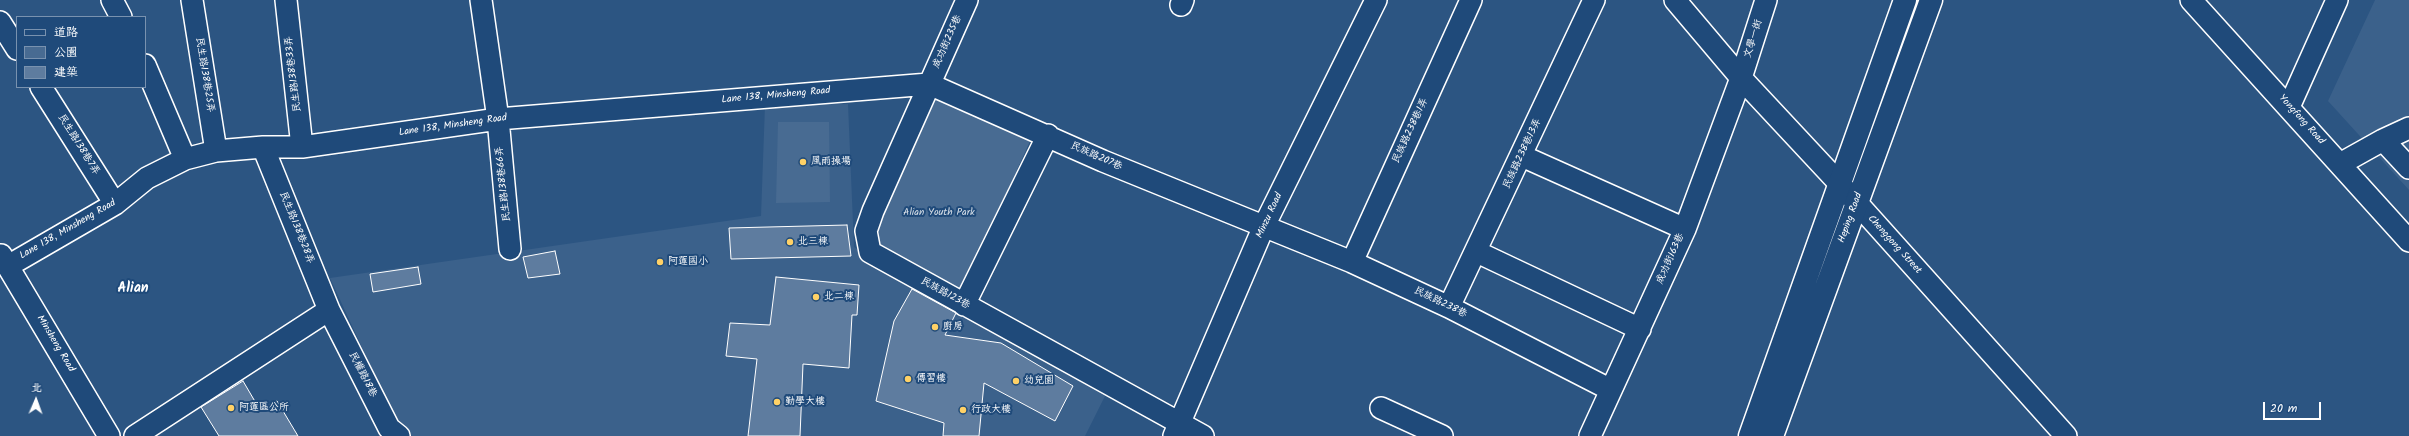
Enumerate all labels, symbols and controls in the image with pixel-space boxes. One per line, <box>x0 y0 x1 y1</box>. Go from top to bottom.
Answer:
street label: 成功街235巷 <box>931 14 965 70</box>
legend <box>16 16 146 88</box>
street label: 文學一街 <box>1742 18 1766 60</box>
text: 道路 <box>54 23 78 42</box>
street label: 民生路138巷33弄 <box>283 35 305 113</box>
street label: 民生路138巷25弄 <box>192 37 216 113</box>
text: 公園 <box>54 43 78 62</box>
text: 建築 <box>54 63 78 82</box>
street label: Lane 138, Minsheng Road <box>721 85 831 107</box>
street label: Yongfong Road <box>2276 93 2326 147</box>
street label: 民族路238巷1弄 <box>1391 96 1431 166</box>
street label: 民生路138巷7弄 <box>55 112 101 178</box>
street label: Lane 138, Minsheng Road <box>398 112 508 140</box>
street label: 民族路238巷13弄 <box>1501 117 1545 191</box>
street label: 民族路207巷 <box>1068 140 1124 174</box>
street label: 民生路138巷66弄 <box>494 146 514 222</box>
place label: 風雨操場 <box>811 156 851 168</box>
marker: 風雨操場 <box>798 157 808 167</box>
street label: 民生路138巷28弄 <box>276 190 316 266</box>
street label: Minzu Road <box>1254 191 1286 241</box>
street label: Heping Road <box>1836 191 1866 245</box>
street label: Lane 138, Minsheng Road <box>18 198 118 262</box>
park label: Alian Youth Park <box>903 207 975 219</box>
street label: Chenggong Street <box>1865 213 1923 277</box>
street label: 成功街163巷 <box>1654 232 1688 286</box>
place label: 北三棟 <box>798 236 828 248</box>
marker: 北三棟 <box>785 237 795 247</box>
place label: 阿蓮國小 <box>668 256 708 268</box>
marker: 阿蓮國小 <box>655 257 665 267</box>
street label: 民族路123巷 <box>918 276 972 312</box>
district label: Alian <box>117 282 149 298</box>
street label: 民族路238巷 <box>1412 285 1468 321</box>
place label: 北二棟 <box>824 291 854 303</box>
marker: 北二棟 <box>811 292 821 302</box>
street label: Minsheng Road <box>33 314 77 374</box>
place label: 廚房 <box>943 321 963 333</box>
marker: 廚房 <box>930 322 940 332</box>
street label: 民權路18巷 <box>345 350 379 400</box>
place label: 傳習樓 <box>916 373 946 385</box>
marker: 傳習樓 <box>903 374 913 384</box>
place label: 幼兒園 <box>1024 375 1054 387</box>
marker: 幼兒園 <box>1011 376 1021 386</box>
text: 北 <box>31 379 42 397</box>
north arrow <box>16 380 56 420</box>
scale bar <box>2265 394 2323 420</box>
place label: 勤學大樓 <box>785 396 825 408</box>
marker: 勤學大樓 <box>772 397 782 407</box>
text: 20 m <box>2270 399 2297 418</box>
place label: 阿蓮區公所 <box>239 402 289 414</box>
marker: 阿蓮區公所 <box>226 403 236 413</box>
place label: 行政大樓 <box>971 404 1011 416</box>
marker: 行政大樓 <box>958 405 968 415</box>

